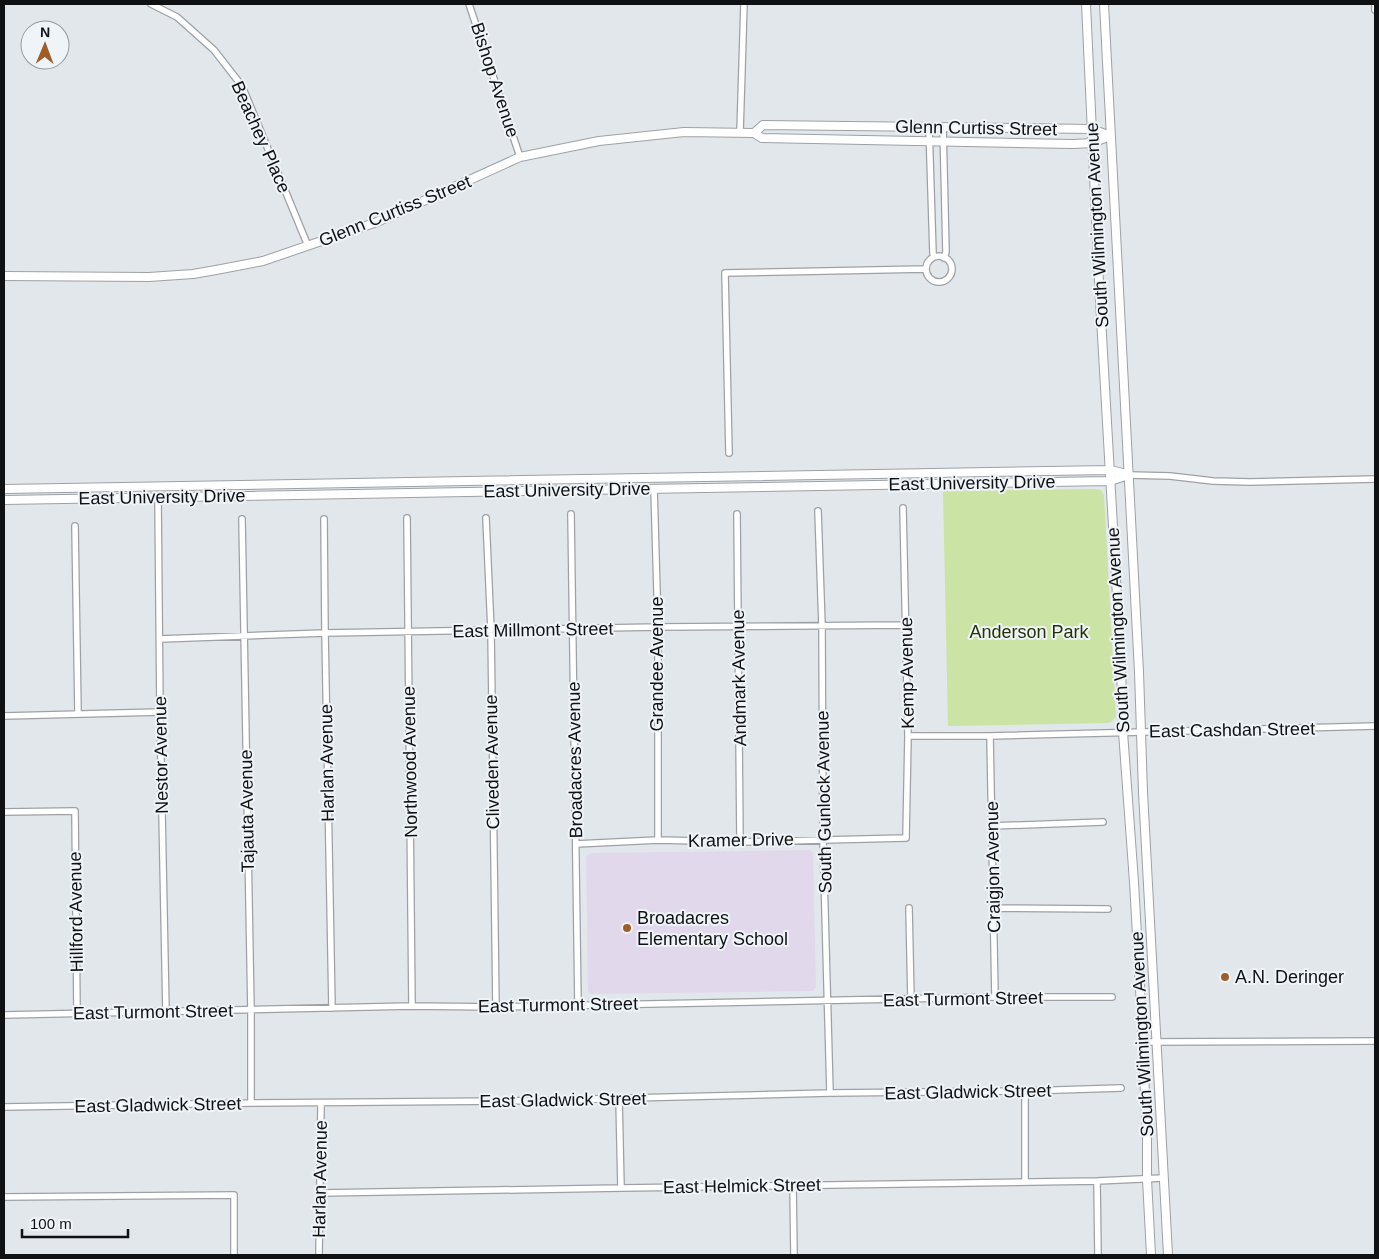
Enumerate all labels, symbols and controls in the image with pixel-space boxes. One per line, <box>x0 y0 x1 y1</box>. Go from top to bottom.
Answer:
north arrow <box>20 20 70 70</box>
street label: Bishop Avenue <box>467 20 523 140</box>
text: N <box>40 24 50 40</box>
street label: Beachey Place <box>227 78 295 196</box>
street label: Glenn Curtiss Street <box>895 117 1057 139</box>
street label: South Wilmington Avenue <box>1082 122 1112 328</box>
street label: Glenn Curtiss Street <box>316 171 474 251</box>
street label: East University Drive <box>888 472 1056 494</box>
street label: East University Drive <box>483 479 651 501</box>
street label: East University Drive <box>78 486 246 508</box>
street label: South Wilmington Avenue <box>1103 527 1133 733</box>
street label: Grandee Avenue <box>647 597 667 731</box>
street label: Andmark Avenue <box>728 609 750 747</box>
street label: Kemp Avenue <box>896 617 918 729</box>
street label: East Millmont Street <box>452 619 614 641</box>
park label: Anderson Park <box>969 622 1090 642</box>
street label: Broadacres Avenue <box>564 681 586 839</box>
street label: Northwood Avenue <box>399 686 421 838</box>
street label: Cliveden Avenue <box>481 694 503 830</box>
street label: Nestor Avenue <box>150 696 172 814</box>
street label: Harlan Avenue <box>316 704 338 822</box>
street label: South Gunlock Avenue <box>812 710 836 894</box>
street label: East Cashdan Street <box>1149 719 1315 741</box>
street label: Tajauta Avenue <box>236 749 258 873</box>
street label: Craigjon Avenue <box>982 801 1004 933</box>
street label: Kramer Drive <box>688 829 794 851</box>
street label: Hillford Avenue <box>65 851 87 973</box>
place label: Broadacres Elementary School <box>637 908 788 949</box>
marker: Broadacres Elementary School <box>621 922 633 934</box>
street label: South Wilmington Avenue <box>1127 931 1157 1137</box>
place label: A.N. Deringer <box>1235 967 1344 987</box>
marker: A.N. Deringer <box>1219 971 1231 983</box>
street label: East Turmont Street <box>883 988 1043 1010</box>
street label: East Turmont Street <box>478 994 638 1016</box>
street label: East Turmont Street <box>73 1001 233 1023</box>
street label: East Gladwick Street <box>884 1081 1052 1103</box>
street label: East Gladwick Street <box>479 1089 647 1111</box>
street label: East Gladwick Street <box>74 1094 242 1116</box>
street label: Harlan Avenue <box>309 1120 331 1238</box>
street label: East Helmick Street <box>663 1175 821 1197</box>
scale bar <box>22 1206 129 1238</box>
text: 100 m <box>30 1215 72 1232</box>

